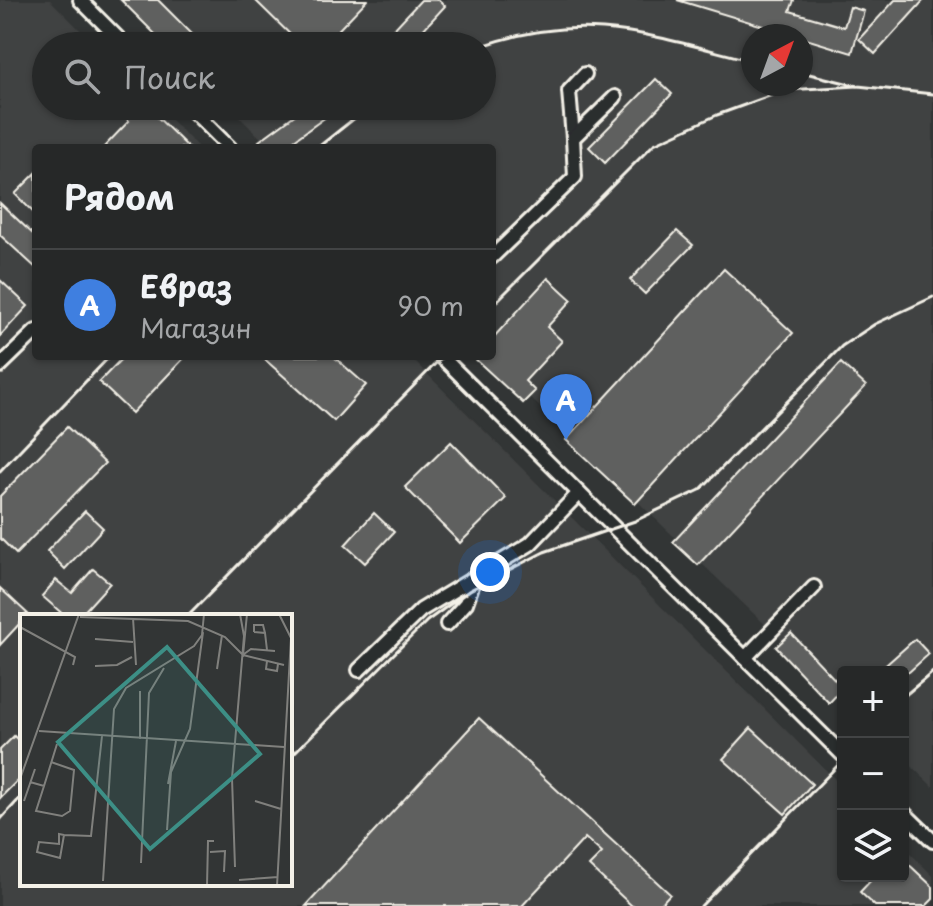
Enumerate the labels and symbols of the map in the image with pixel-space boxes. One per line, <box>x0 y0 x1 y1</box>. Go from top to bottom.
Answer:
north arrow <box>741 24 813 96</box>
pin: A <box>540 374 592 440</box>
your location <box>470 552 510 592</box>
inset map <box>20 614 292 886</box>

